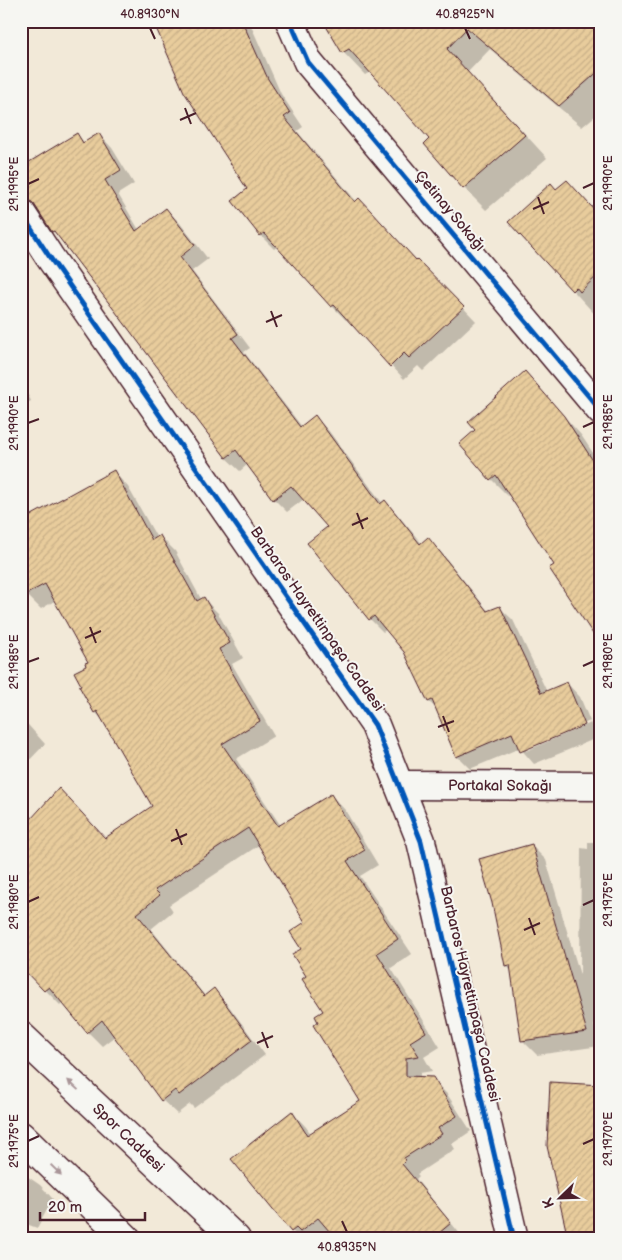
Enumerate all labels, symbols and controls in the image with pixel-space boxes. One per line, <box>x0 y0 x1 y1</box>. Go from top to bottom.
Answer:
text: 40.8930°N <box>120 7 180 22</box>
text: 40.8925°N <box>435 7 495 22</box>
text: 29.1990°E <box>601 155 616 211</box>
text: 29.1995°E <box>7 156 22 212</box>
street label: Çetinay Sokağı <box>411 167 489 255</box>
text: 29.1985°E <box>601 394 616 450</box>
text: 29.1990°E <box>7 395 22 451</box>
street label: Barbaros Hayrettinpaşa Caddesi <box>246 523 388 715</box>
text: 29.1980°E <box>601 633 616 689</box>
text: 29.1985°E <box>7 634 22 690</box>
street label: Portakal Sokağı <box>448 776 552 795</box>
text: 29.1975°E <box>601 873 616 927</box>
text: 29.1980°E <box>7 874 22 930</box>
street label: Barbaros Hayrettinpaşa Caddesi <box>436 884 504 1104</box>
one-way arrow <box>68 1079 80 1091</box>
street label: Spor Caddesi <box>89 1099 169 1176</box>
text: 29.1970°E <box>601 1112 616 1166</box>
text: 29.1975°E <box>7 1114 22 1168</box>
one-way arrow <box>50 1163 62 1175</box>
north arrow <box>534 1172 584 1222</box>
scale bar <box>40 1190 145 1222</box>
text: K <box>539 1195 558 1211</box>
text: 20 m <box>48 1198 82 1217</box>
text: 40.8935°N <box>317 1240 377 1255</box>

